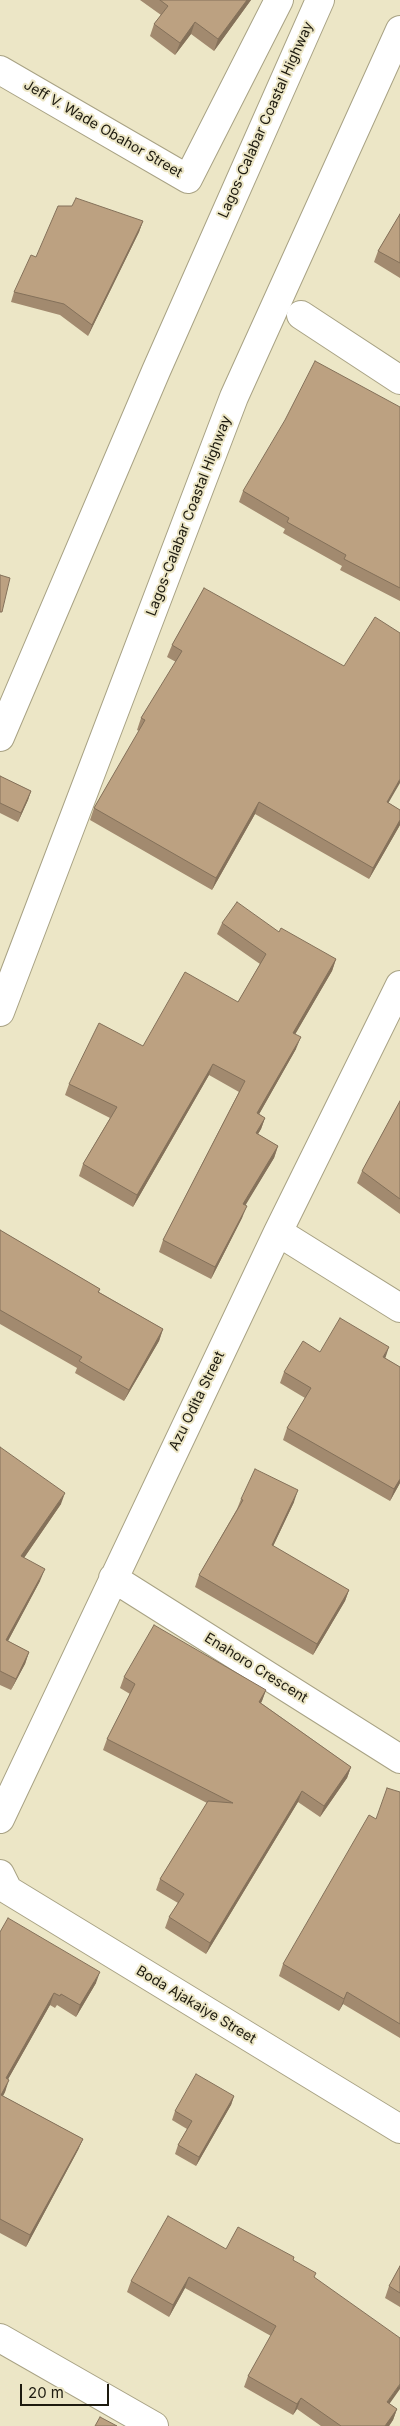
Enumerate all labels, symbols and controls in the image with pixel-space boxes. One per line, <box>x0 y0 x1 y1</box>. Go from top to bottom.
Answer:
street label: Lagos-Calabar Coastal Highway <box>215 19 317 221</box>
street label: Jeff V. Wade Obahor Street <box>21 77 185 181</box>
street label: Lagos-Calabar Coastal Highway <box>143 413 235 619</box>
street label: Azu Odita Street <box>166 1349 228 1453</box>
street label: Enahoro Crescent <box>201 1630 311 1706</box>
street label: Boda Ajakaiye Street <box>133 1963 259 2047</box>
scale bar <box>22 2374 111 2406</box>
text: 20 m <box>28 2383 64 2402</box>

